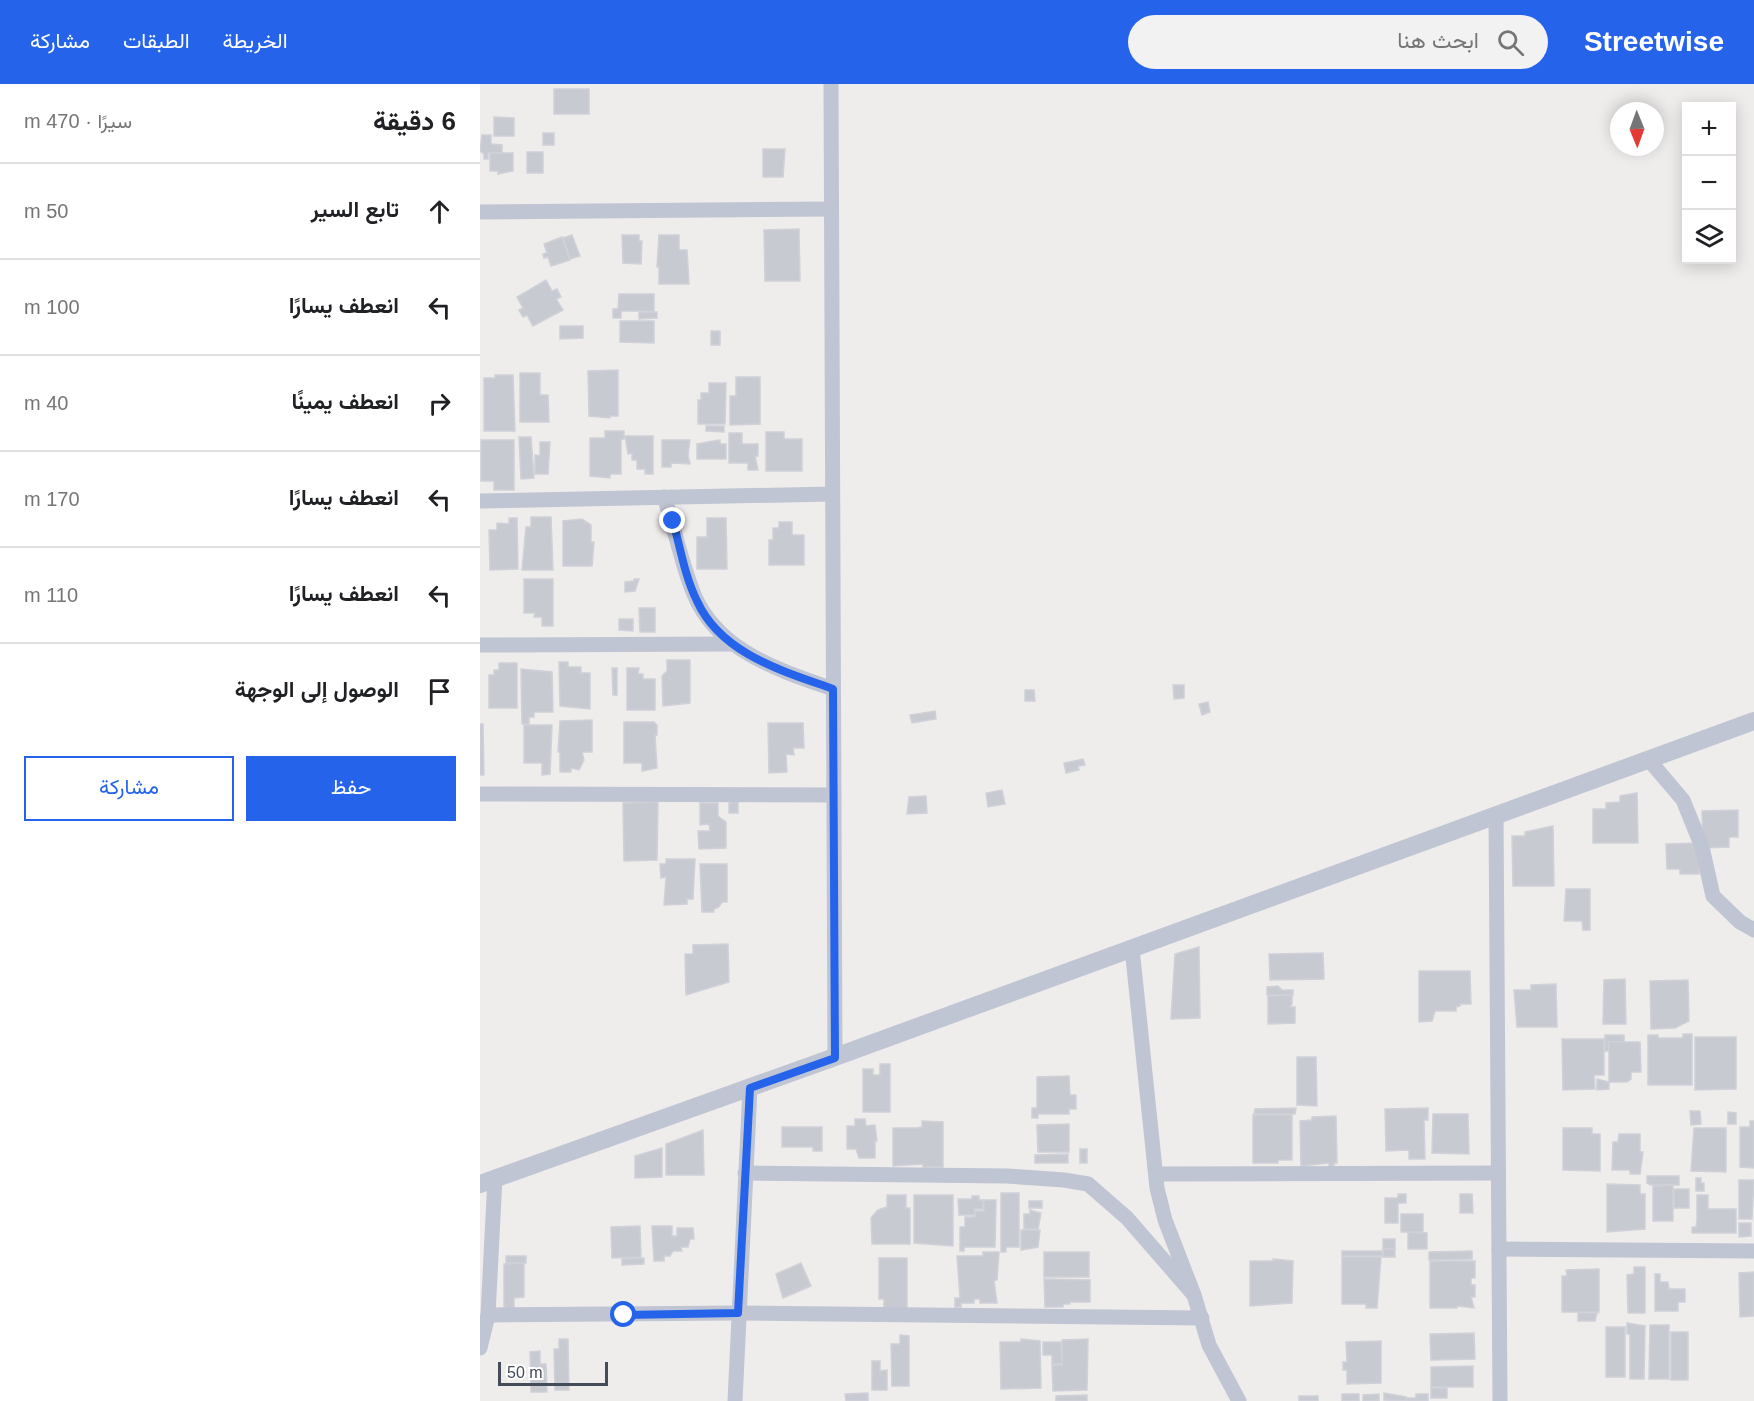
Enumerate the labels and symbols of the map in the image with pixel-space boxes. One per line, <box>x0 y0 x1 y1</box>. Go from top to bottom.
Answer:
north arrow <box>1610 102 1664 156</box>
route end <box>659 507 685 533</box>
route start <box>610 1301 636 1327</box>
scale bar <box>498 1359 608 1386</box>

